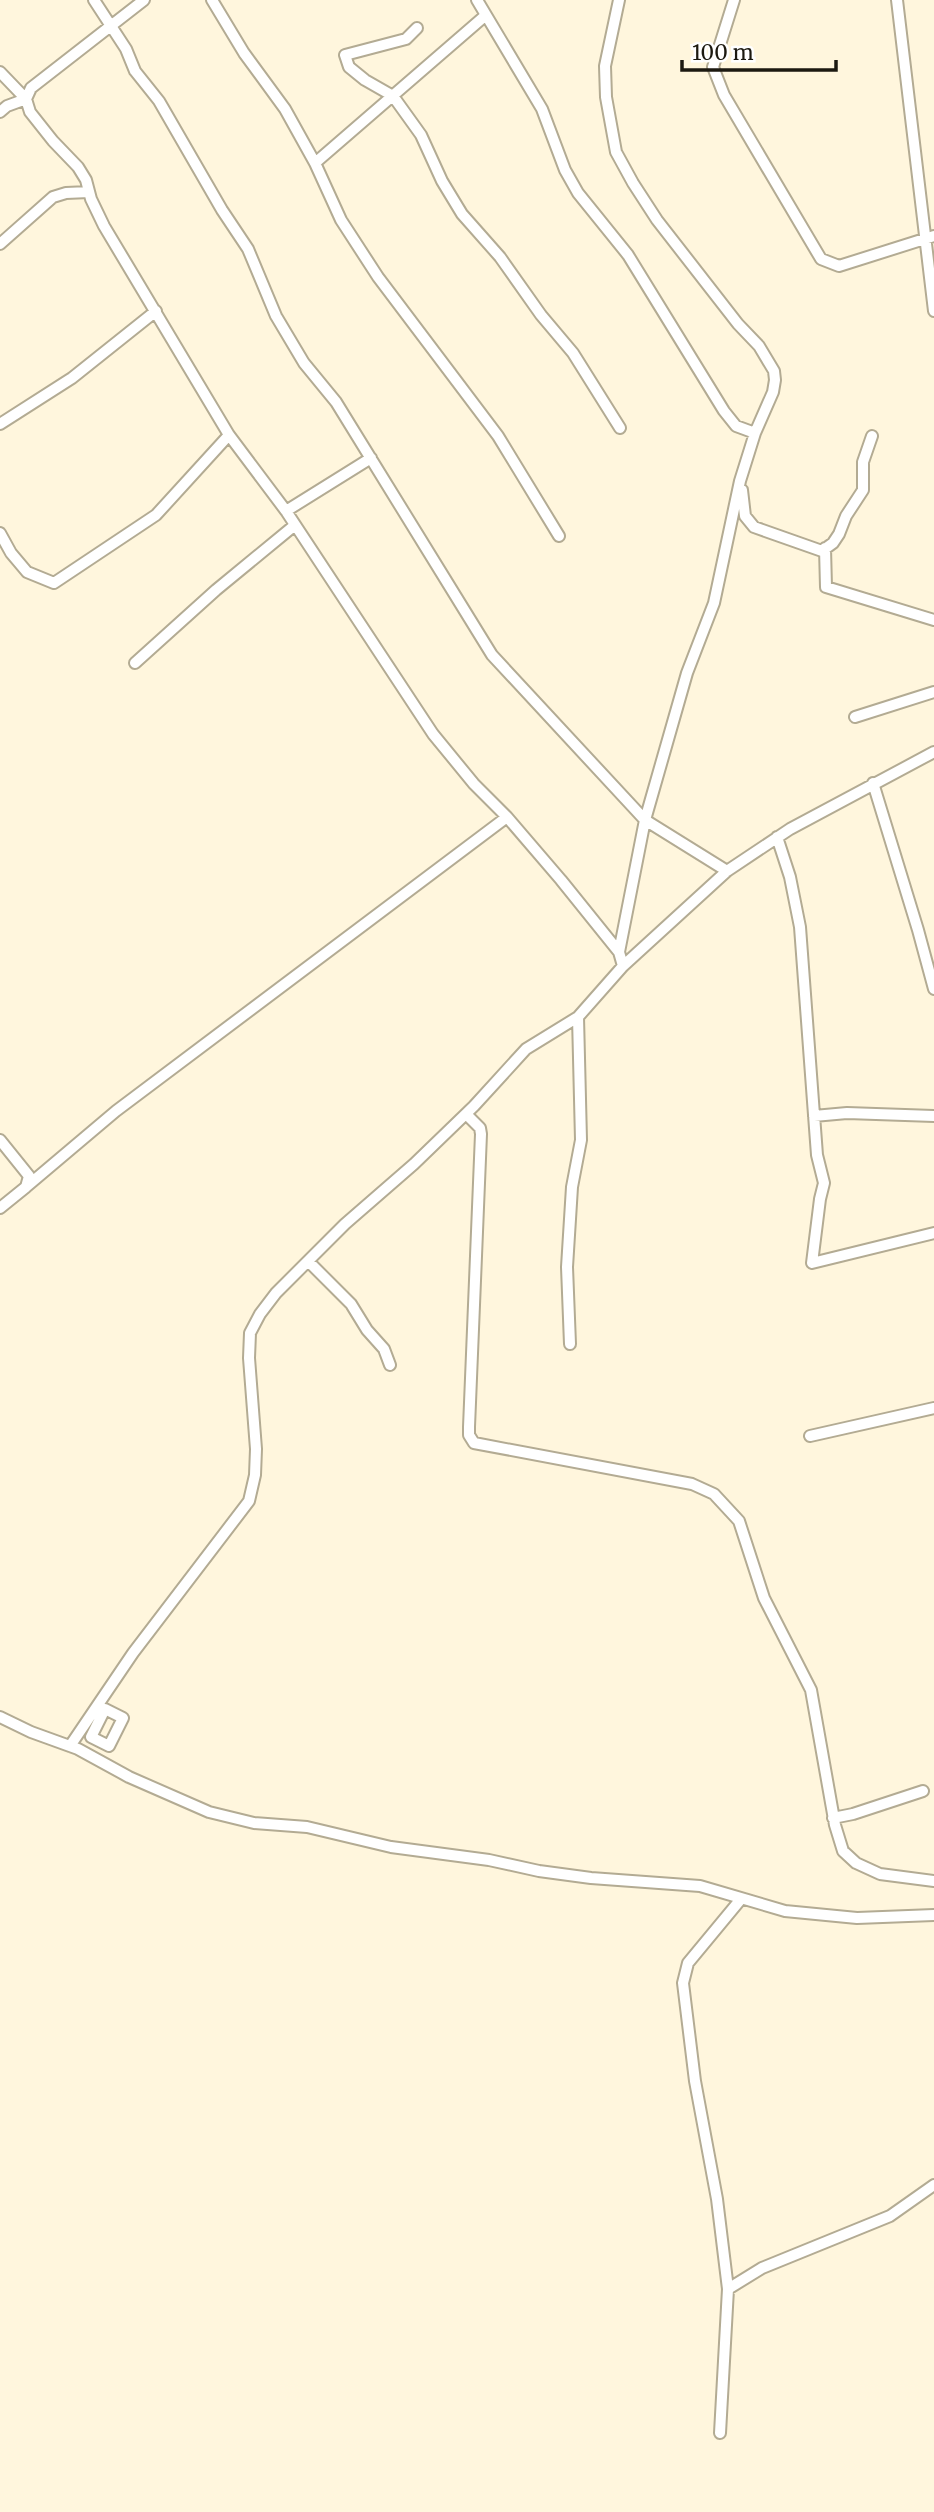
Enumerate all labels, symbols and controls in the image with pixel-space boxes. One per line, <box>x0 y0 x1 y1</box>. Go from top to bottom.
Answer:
scale bar <box>682 28 836 72</box>
text: 100 m <box>692 39 754 66</box>

